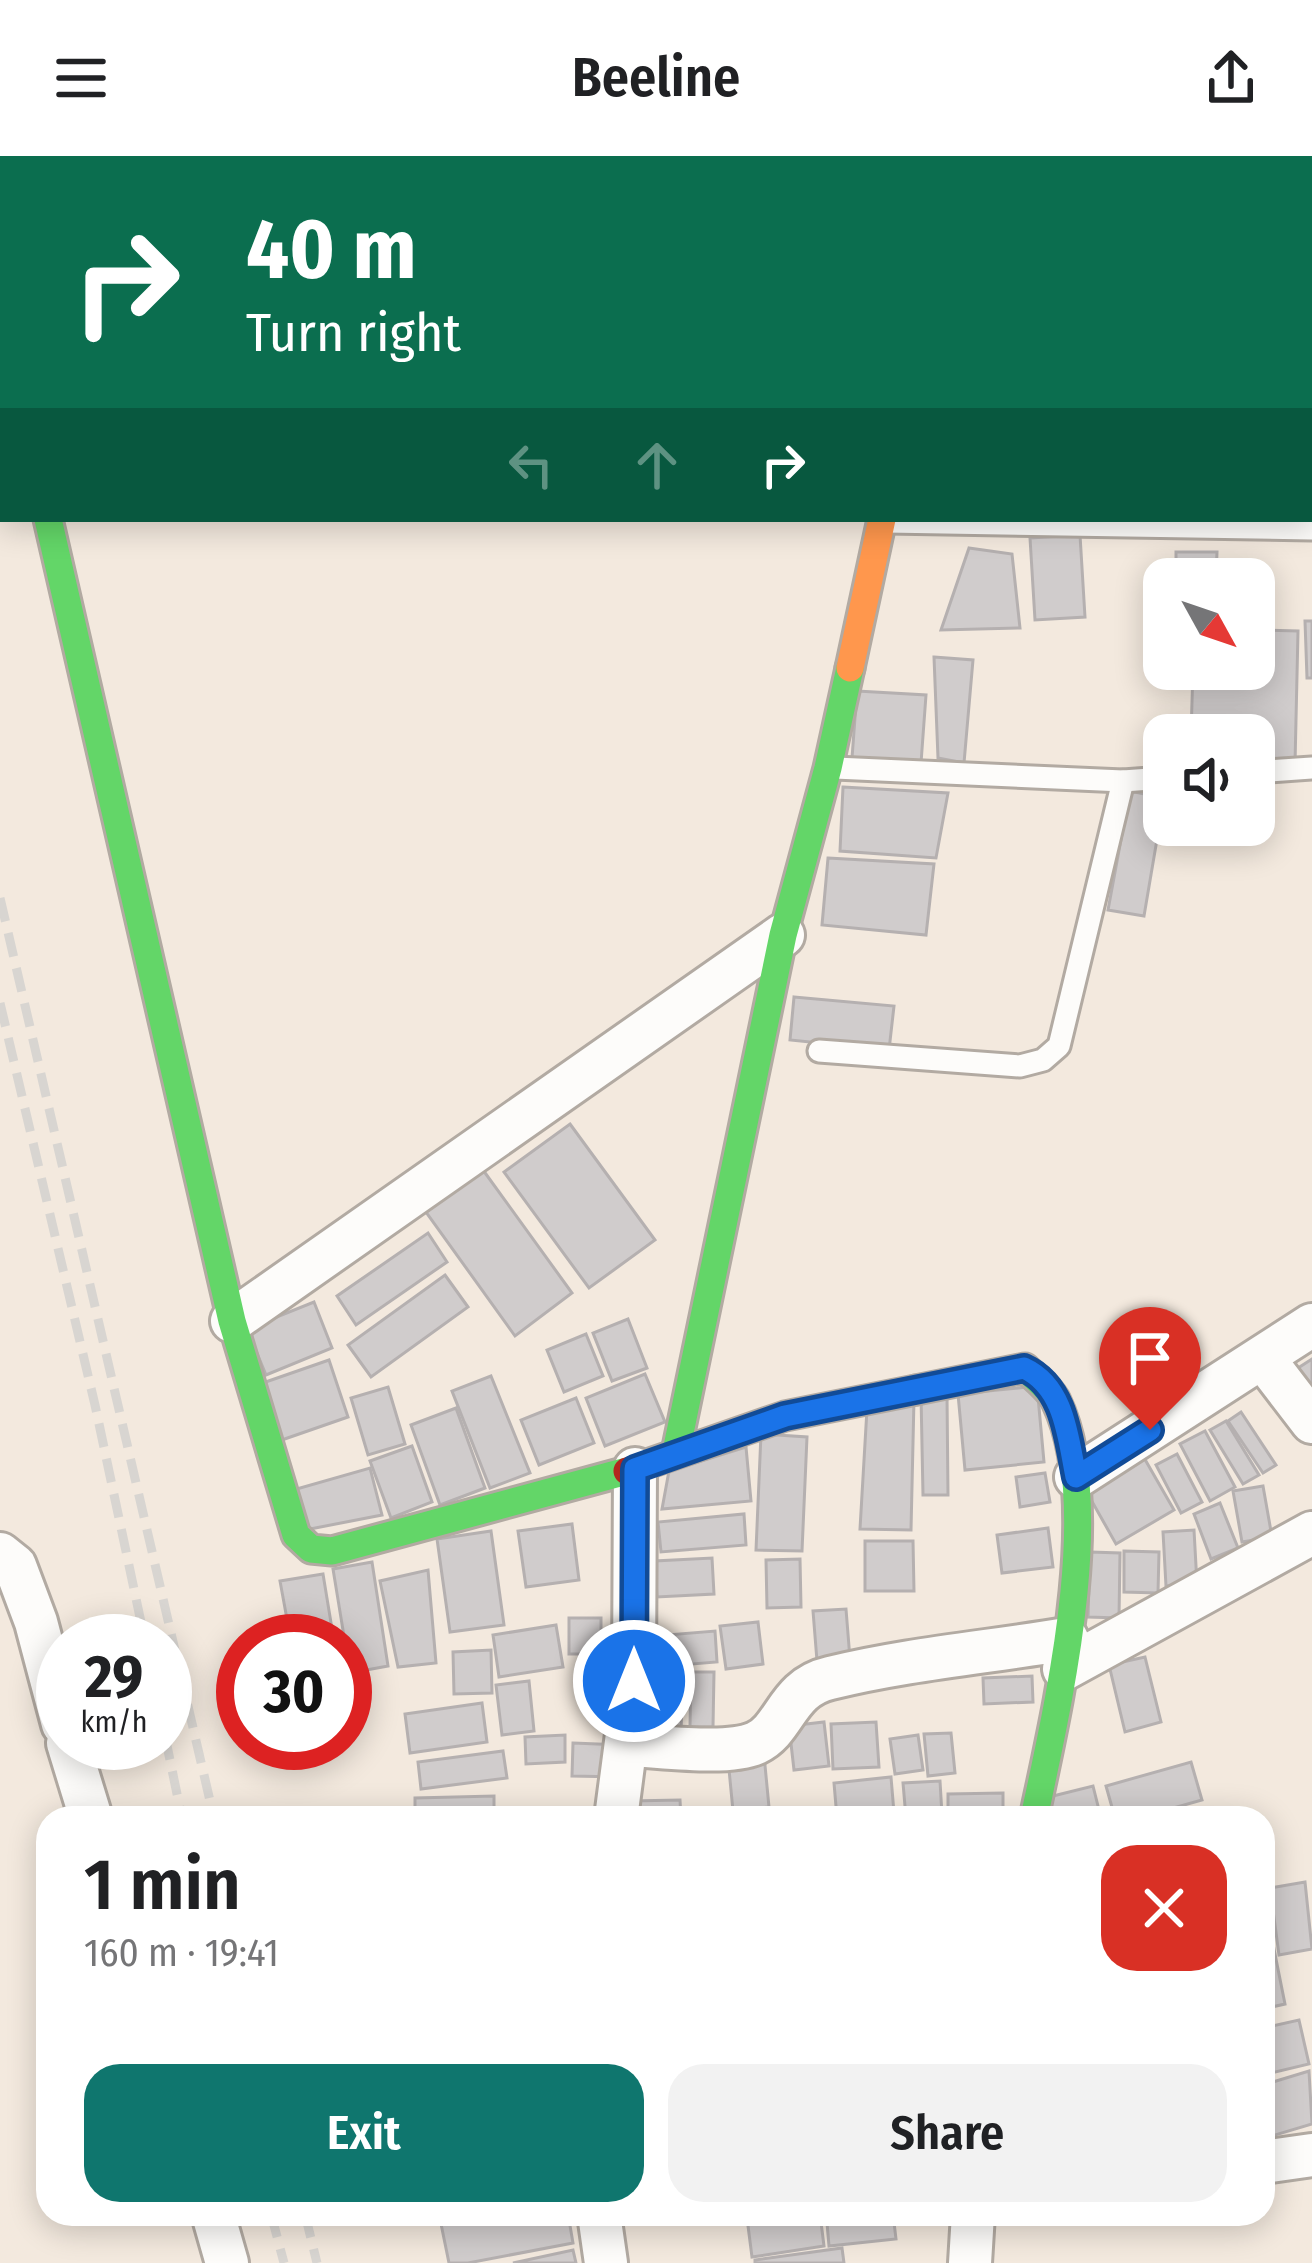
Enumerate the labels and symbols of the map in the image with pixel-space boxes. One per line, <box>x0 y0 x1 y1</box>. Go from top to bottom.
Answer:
north arrow <box>1143 558 1275 690</box>
pin <box>1099 1307 1201 1430</box>
speed limit sign: 30 <box>216 1614 372 1770</box>
position arrow <box>571 1618 697 1744</box>

